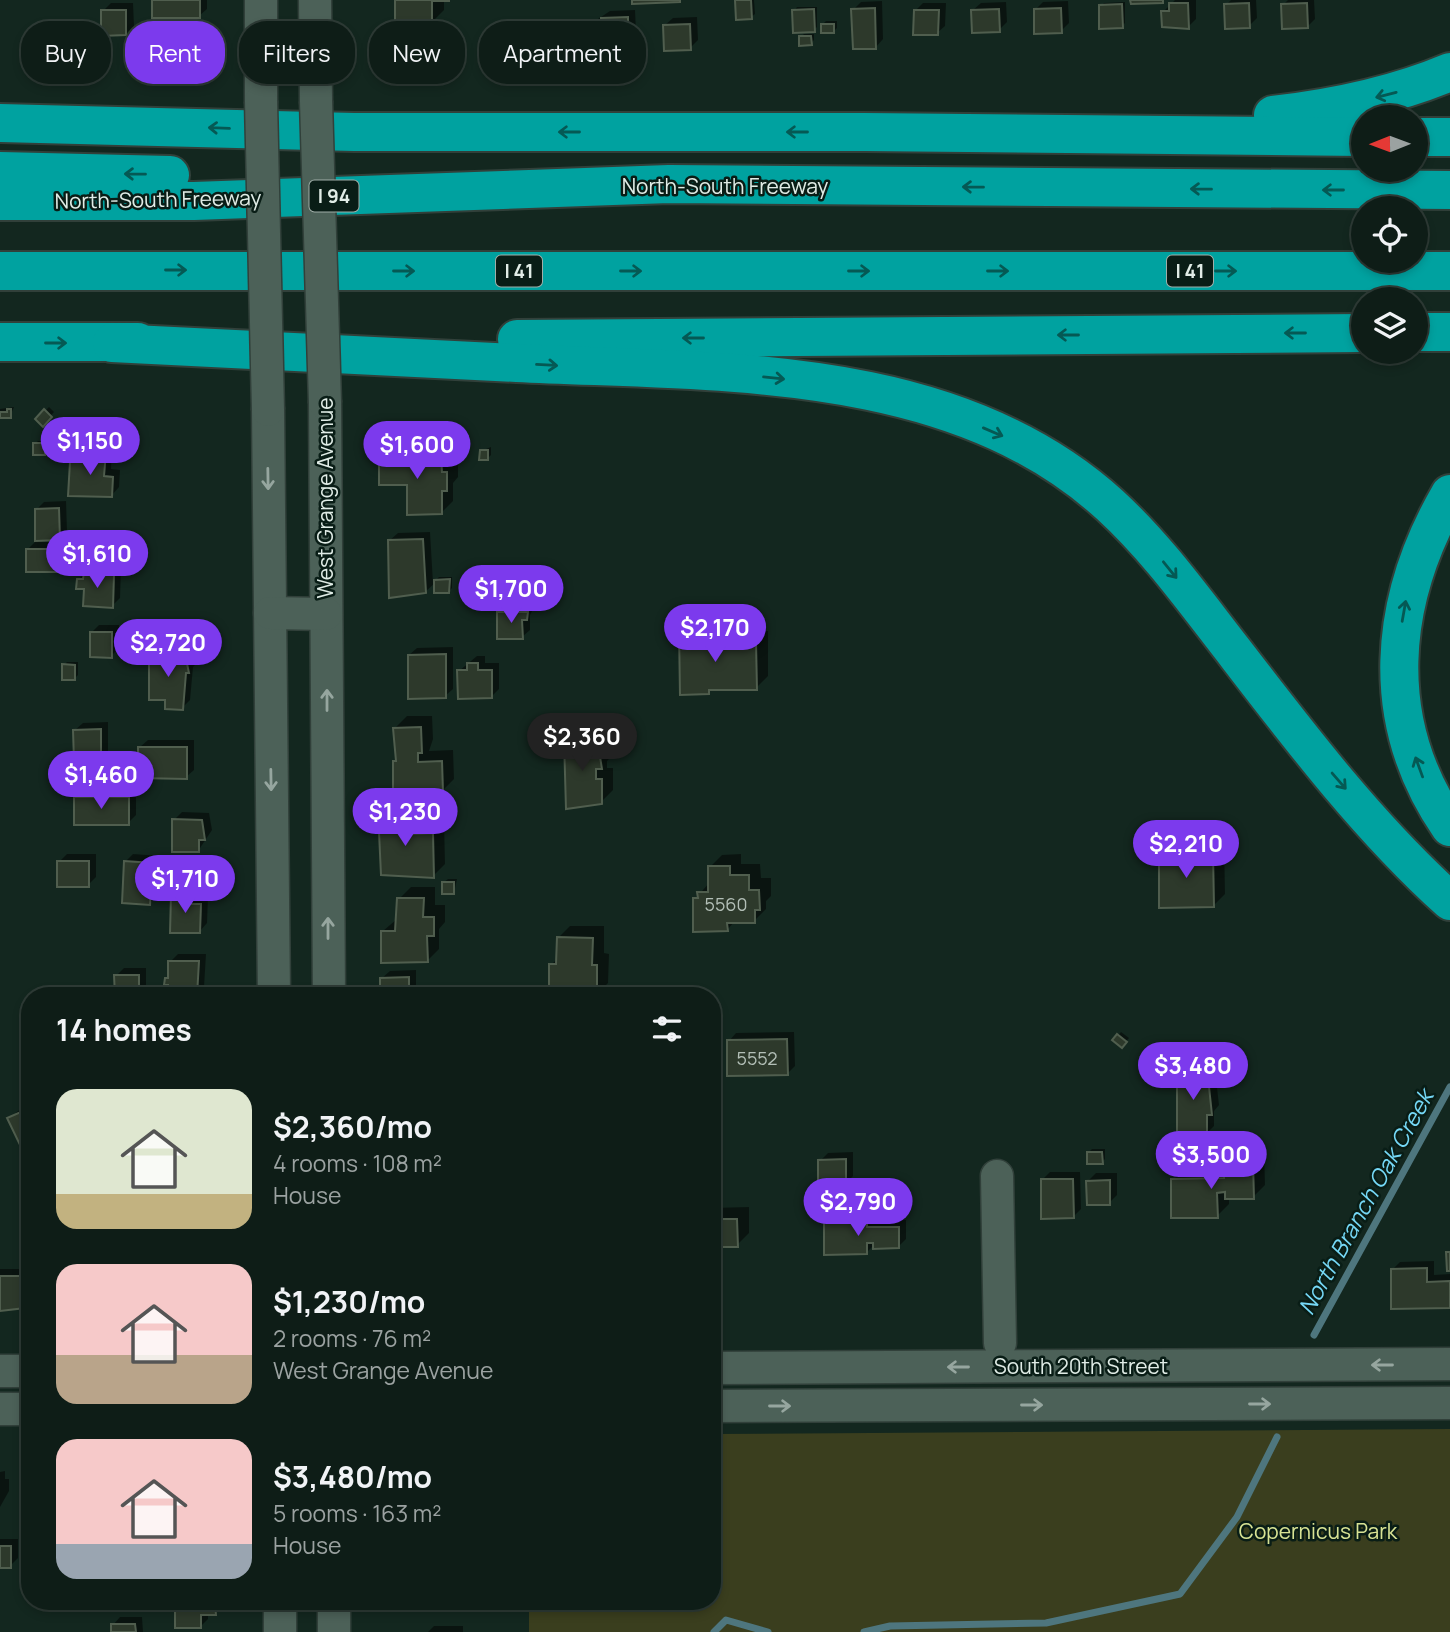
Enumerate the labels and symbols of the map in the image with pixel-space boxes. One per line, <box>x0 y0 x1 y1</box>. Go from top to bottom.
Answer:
one-way arrow <box>1375 89 1398 102</box>
north arrow <box>1351 105 1428 182</box>
one-way arrow <box>208 122 231 135</box>
one-way arrow <box>558 125 581 139</box>
one-way arrow <box>786 125 809 139</box>
one-way arrow <box>124 167 147 181</box>
street label: North-South Freeway <box>622 172 828 200</box>
road number: I 94 <box>310 180 358 212</box>
one-way arrow <box>962 180 985 194</box>
one-way arrow <box>1190 182 1213 196</box>
street label: North-South Freeway <box>54 183 262 215</box>
one-way arrow <box>1322 183 1345 197</box>
road number: I 41 <box>496 256 542 286</box>
road number: I 41 <box>1167 256 1213 286</box>
one-way arrow <box>165 263 188 277</box>
one-way arrow <box>392 264 415 278</box>
one-way arrow <box>620 264 643 278</box>
one-way arrow <box>847 264 870 278</box>
one-way arrow <box>986 264 1009 278</box>
one-way arrow <box>1214 264 1237 278</box>
one-way arrow <box>1284 326 1307 340</box>
one-way arrow <box>1056 328 1079 342</box>
one-way arrow <box>682 331 705 345</box>
one-way arrow <box>44 336 67 349</box>
one-way arrow <box>535 358 558 371</box>
one-way arrow <box>762 372 785 385</box>
street label: West Grange Avenue <box>311 397 339 599</box>
pin: $1,150 <box>33 418 147 477</box>
pin: $1,600 <box>360 421 474 481</box>
one-way arrow <box>982 426 1004 439</box>
one-way arrow <box>261 467 275 490</box>
pin: $1,610 <box>40 530 154 590</box>
one-way arrow <box>1163 560 1178 579</box>
pin: $1,700 <box>454 566 568 625</box>
one-way arrow <box>1398 600 1411 623</box>
pin: $2,170 <box>658 604 772 664</box>
pin: $2,720 <box>111 620 225 679</box>
one-way arrow <box>320 689 334 712</box>
pin: $2,360 <box>525 714 639 773</box>
pin: $1,460 <box>44 752 158 811</box>
one-way arrow <box>1412 756 1424 778</box>
one-way arrow <box>265 768 278 791</box>
one-way arrow <box>1331 772 1347 790</box>
pin: $1,230 <box>348 788 462 848</box>
pin: $2,210 <box>1129 820 1243 880</box>
pin: $1,710 <box>128 856 242 915</box>
house number: 5560 <box>705 892 747 916</box>
one-way arrow <box>322 916 335 939</box>
pin: $3,480 <box>1136 1042 1250 1102</box>
house number: 5552 <box>737 1046 777 1070</box>
water label: North Branch Oak Creek <box>1290 1081 1442 1320</box>
pin: $3,500 <box>1154 1132 1268 1191</box>
pin: $2,790 <box>801 1178 915 1238</box>
street label: South 20th Street <box>994 1352 1168 1380</box>
one-way arrow <box>1371 1358 1394 1372</box>
one-way arrow <box>947 1360 970 1374</box>
one-way arrow <box>1248 1397 1271 1411</box>
one-way arrow <box>1021 1398 1044 1412</box>
one-way arrow <box>769 1399 792 1413</box>
park label: Copernicus Park <box>1239 1517 1398 1545</box>

